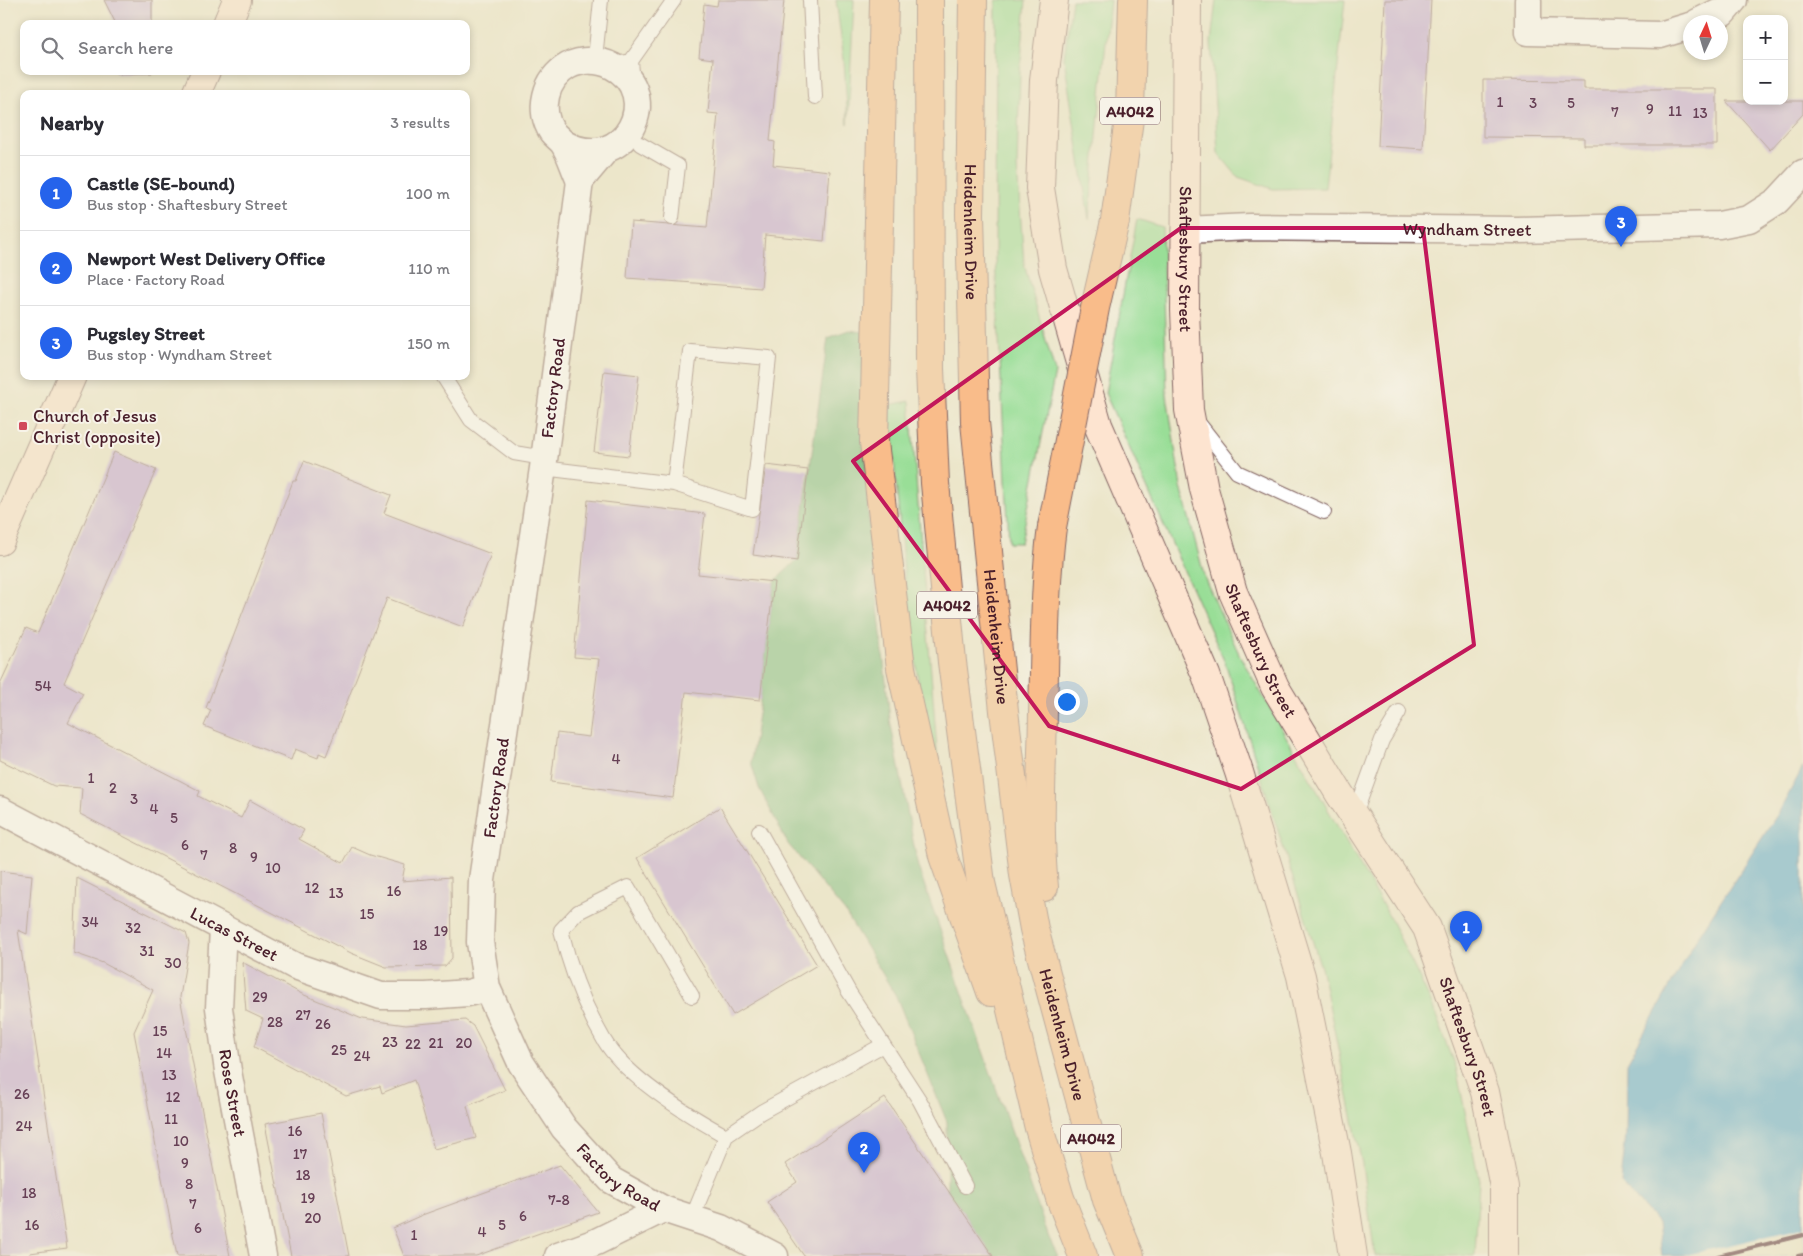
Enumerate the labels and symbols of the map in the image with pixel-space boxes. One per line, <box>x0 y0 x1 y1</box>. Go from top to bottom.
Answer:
north arrow <box>1683 15 1728 60</box>
house number: 1 <box>1497 93 1504 111</box>
house number: 3 <box>1529 94 1537 112</box>
house number: 5 <box>1567 94 1575 112</box>
road number: A4042 <box>1100 98 1160 124</box>
house number: 9 <box>1646 100 1654 118</box>
house number: 11 <box>1668 102 1682 120</box>
house number: 7 <box>1611 103 1619 121</box>
house number: 13 <box>1692 104 1708 122</box>
street label: Heidenheim Drive <box>959 164 983 300</box>
street label: Shaftesbury Street <box>1174 186 1197 333</box>
pin: 3 <box>1605 206 1637 247</box>
street label: Wyndham Street <box>1402 218 1532 241</box>
street label: Factory Road <box>536 336 570 439</box>
place label: Church of Jesus Christ (opposite) <box>33 405 161 448</box>
marker: Church of Jesus Christ (opposite) <box>17 420 29 432</box>
street label: Heidenheim Drive <box>979 568 1014 706</box>
street label: Shaftesbury Street <box>1220 581 1302 722</box>
road number: A4042 <box>917 592 977 618</box>
house number: 54 <box>35 677 51 695</box>
your location <box>1054 689 1080 715</box>
street label: Factory Road <box>478 736 514 840</box>
house number: 4 <box>611 750 621 768</box>
house number: 1 <box>88 769 95 787</box>
house number: 2 <box>109 779 117 797</box>
house number: 3 <box>130 790 138 808</box>
house number: 4 <box>149 800 159 818</box>
house number: 5 <box>170 809 178 827</box>
house number: 6 <box>181 836 189 854</box>
house number: 8 <box>229 839 237 857</box>
house number: 7 <box>200 846 208 864</box>
house number: 9 <box>250 848 258 866</box>
house number: 10 <box>265 859 281 877</box>
house number: 12 <box>305 879 320 897</box>
house number: 16 <box>387 882 402 900</box>
house number: 13 <box>328 884 344 902</box>
street label: Lucas Street <box>187 902 282 966</box>
house number: 15 <box>360 905 375 923</box>
pin: 1 <box>1450 911 1482 952</box>
house number: 34 <box>81 913 99 931</box>
house number: 32 <box>125 919 141 937</box>
house number: 19 <box>434 922 449 940</box>
house number: 18 <box>412 936 428 954</box>
house number: 31 <box>139 942 155 960</box>
house number: 30 <box>164 954 182 972</box>
street label: Heidenheim Drive <box>1034 966 1091 1103</box>
street label: Shaftesbury Street <box>1434 974 1501 1119</box>
house number: 29 <box>252 988 268 1006</box>
house number: 27 <box>295 1006 311 1024</box>
house number: 28 <box>267 1013 283 1031</box>
house number: 26 <box>315 1015 331 1033</box>
house number: 15 <box>153 1022 168 1040</box>
house number: 23 <box>382 1033 398 1051</box>
house number: 21 <box>429 1034 443 1052</box>
house number: 20 <box>455 1034 473 1052</box>
house number: 22 <box>405 1035 421 1053</box>
house number: 25 <box>331 1041 347 1059</box>
house number: 14 <box>156 1044 172 1062</box>
house number: 24 <box>354 1047 370 1065</box>
street label: Rose Street <box>214 1048 251 1139</box>
house number: 13 <box>161 1066 177 1084</box>
house number: 26 <box>14 1085 30 1103</box>
house number: 12 <box>166 1088 181 1106</box>
house number: 11 <box>164 1110 178 1128</box>
house number: 24 <box>16 1117 32 1135</box>
house number: 16 <box>288 1122 303 1140</box>
road number: A4042 <box>1061 1124 1121 1152</box>
house number: 10 <box>173 1132 189 1150</box>
pin: 2 <box>848 1132 880 1173</box>
street label: Factory Road <box>572 1138 664 1216</box>
house number: 17 <box>293 1145 308 1163</box>
house number: 9 <box>181 1154 189 1172</box>
house number: 18 <box>295 1166 311 1184</box>
house number: 8 <box>185 1175 193 1193</box>
house number: 18 <box>21 1184 37 1202</box>
house number: 19 <box>301 1189 316 1207</box>
house number: 7-8 <box>548 1191 570 1209</box>
house number: 7 <box>189 1195 197 1213</box>
house number: 6 <box>519 1207 527 1225</box>
house number: 20 <box>304 1209 322 1227</box>
house number: 16 <box>25 1216 40 1234</box>
house number: 5 <box>498 1216 506 1234</box>
house number: 6 <box>194 1219 202 1237</box>
house number: 4 <box>477 1223 487 1241</box>
house number: 1 <box>411 1226 418 1244</box>

